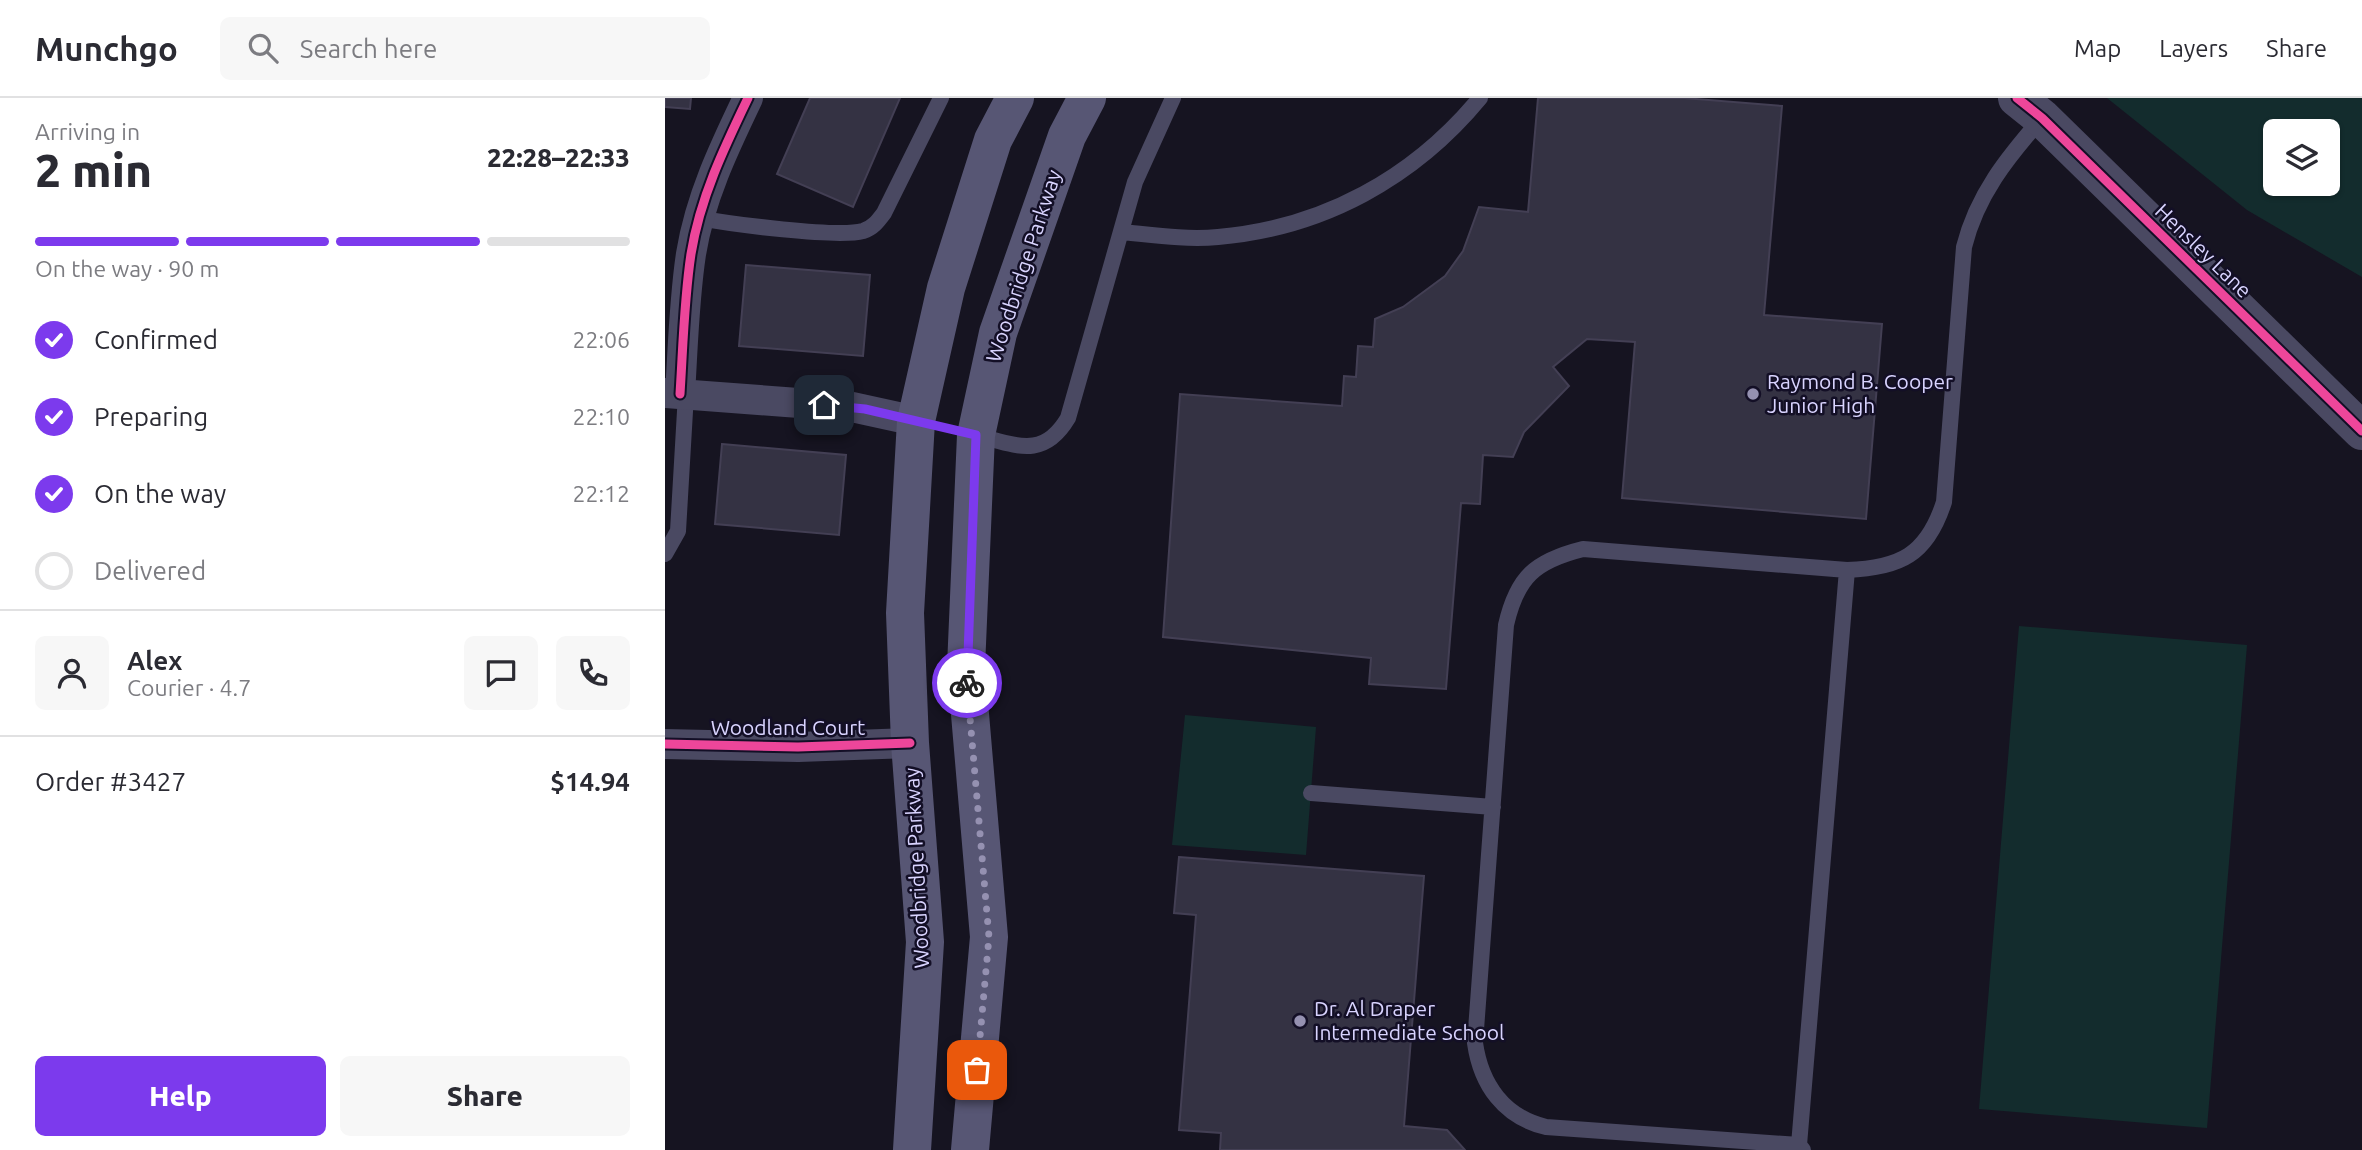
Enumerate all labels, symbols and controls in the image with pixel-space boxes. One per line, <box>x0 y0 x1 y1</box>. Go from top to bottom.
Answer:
search box <box>220 17 710 80</box>
icon: search <box>244 29 282 67</box>
text: Munchgo <box>35 30 178 67</box>
text: Search here <box>300 34 437 63</box>
text: Map <box>2074 35 2121 62</box>
text: Layers <box>2159 35 2228 62</box>
text: Share <box>2266 35 2327 62</box>
text: Arriving in <box>35 119 140 144</box>
map controls <box>2263 119 2340 196</box>
button: layers <box>2263 119 2340 196</box>
text: 22:28–22:33 <box>487 143 630 172</box>
text: 2 min <box>35 144 152 196</box>
street label: Woodbridge Parkway <box>981 166 1066 365</box>
street label: Hensley Lane <box>2151 198 2257 302</box>
text: On the way · 90 m <box>35 256 219 281</box>
icon: check <box>35 321 73 359</box>
text: Confirmed <box>94 325 218 354</box>
text: 22:06 <box>572 327 630 352</box>
place label: Raymond B. Cooper Junior High <box>1767 369 1953 417</box>
pin <box>794 375 854 435</box>
icon: home <box>805 386 843 424</box>
marker: Raymond B. Cooper Junior High <box>1745 386 1761 402</box>
icon: check <box>35 398 73 436</box>
text: Preparing <box>94 402 208 431</box>
text: 22:10 <box>572 404 630 429</box>
icon: check <box>35 475 73 513</box>
text: On the way <box>94 479 226 508</box>
text: 22:12 <box>572 481 630 506</box>
text: Delivered <box>94 556 206 585</box>
button: person <box>35 636 109 710</box>
button: chat <box>464 636 538 710</box>
button: phone <box>556 636 630 710</box>
text: Alex <box>127 646 182 675</box>
courier <box>932 648 1002 718</box>
icon: bike <box>948 664 986 702</box>
text: Courier · 4.7 <box>127 675 251 700</box>
street label: Woodland Court <box>711 715 865 739</box>
text: Order #3427 <box>35 767 186 796</box>
text: $14.94 <box>550 767 630 796</box>
street label: Woodbridge Parkway <box>899 767 933 969</box>
place label: Dr. Al Draper Intermediate School <box>1314 996 1504 1044</box>
marker: Dr. Al Draper Intermediate School <box>1292 1013 1308 1029</box>
pin <box>947 1040 1007 1100</box>
icon: bag <box>958 1051 996 1089</box>
button: Help <box>35 1056 326 1136</box>
button: Share <box>340 1056 630 1136</box>

